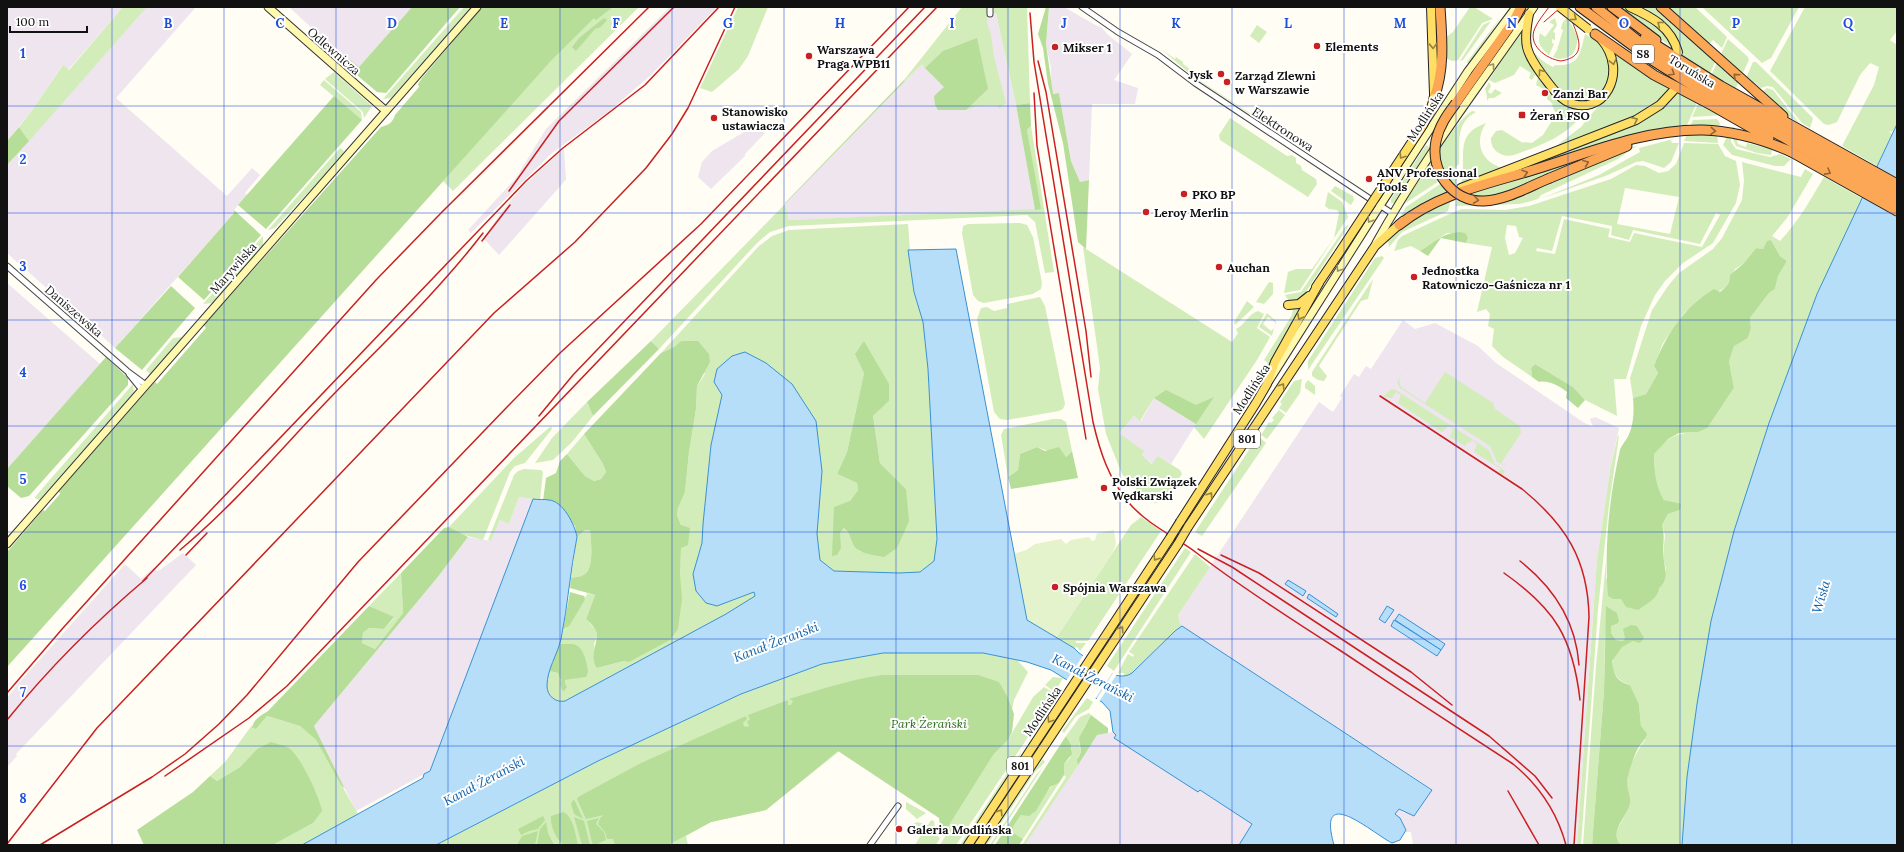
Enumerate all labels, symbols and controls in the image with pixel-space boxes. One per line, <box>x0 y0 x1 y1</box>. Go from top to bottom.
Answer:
scale bar <box>10 8 87 34</box>
one-way arrow <box>1570 13 1577 20</box>
text: 100 m <box>16 14 49 29</box>
text: B <box>164 15 173 32</box>
text: C <box>276 15 285 32</box>
text: D <box>387 15 397 32</box>
text: E <box>500 15 508 32</box>
text: F <box>612 15 620 32</box>
text: G <box>723 15 733 32</box>
text: H <box>835 15 845 32</box>
text: I <box>949 15 955 32</box>
text: J <box>1061 15 1067 32</box>
text: K <box>1171 15 1181 32</box>
text: L <box>1284 15 1292 32</box>
text: M <box>1394 15 1407 32</box>
text: N <box>1507 15 1517 32</box>
text: O <box>1619 15 1629 32</box>
text: P <box>1732 15 1741 32</box>
text: Q <box>1843 15 1854 32</box>
one-way arrow <box>1657 22 1664 29</box>
street label: Odlewnicza <box>304 24 364 78</box>
place label: Elements <box>1325 39 1379 54</box>
place label: Mikser 1 <box>1063 40 1112 55</box>
marker: Elements <box>1312 41 1322 51</box>
place label: Warszawa Praga WPB11 <box>817 42 890 71</box>
marker: Mikser 1 <box>1050 42 1060 52</box>
one-way arrow <box>1429 43 1437 49</box>
text: 1 <box>20 45 26 62</box>
road number: S8 <box>1632 45 1654 63</box>
marker: Warszawa Praga WPB11 <box>804 51 814 61</box>
street label: Toruńska <box>1666 51 1718 91</box>
one-way arrow <box>1608 59 1616 66</box>
one-way arrow <box>1487 64 1494 71</box>
place label: Jysk <box>1188 67 1213 82</box>
place label: Zarząd Zlewni w Warszawie <box>1235 68 1316 97</box>
marker: Jysk <box>1216 69 1226 79</box>
one-way arrow <box>1668 69 1675 76</box>
one-way arrow <box>1538 70 1545 77</box>
one-way arrow <box>1734 74 1741 81</box>
marker: Zarząd Zlewni w Warszawie <box>1222 77 1232 87</box>
place label: Zanzi Bar <box>1553 86 1608 101</box>
street label: Modlińska <box>1403 88 1447 144</box>
marker: Zanzi Bar <box>1540 88 1550 98</box>
place label: Stanowisko ustawiacza <box>722 104 788 133</box>
street label: Elektronowa <box>1249 104 1317 154</box>
place label: Żerań FSO <box>1530 108 1590 123</box>
marker: Żerań FSO <box>1517 110 1527 120</box>
marker: Stanowisko ustawiacza <box>709 113 719 123</box>
one-way arrow <box>1630 117 1638 125</box>
one-way arrow <box>1710 126 1716 135</box>
text: 2 <box>20 151 27 168</box>
one-way arrow <box>1400 152 1407 159</box>
one-way arrow <box>1582 160 1590 168</box>
place label: ANV Professional Tools <box>1377 165 1477 194</box>
one-way arrow <box>1824 167 1831 174</box>
one-way arrow <box>1521 169 1528 178</box>
marker: ANV Professional Tools <box>1364 174 1374 184</box>
place label: PKO BP <box>1192 187 1236 202</box>
marker: PKO BP <box>1179 189 1189 199</box>
one-way arrow <box>1473 195 1479 204</box>
place label: Leroy Merlin <box>1154 205 1229 220</box>
marker: Leroy Merlin <box>1141 207 1151 217</box>
one-way arrow <box>1367 216 1375 223</box>
street label: Marywilska <box>207 239 259 297</box>
text: 3 <box>19 258 27 275</box>
place label: Auchan <box>1227 260 1270 275</box>
marker: Auchan <box>1214 262 1224 272</box>
place label: Jednostka Ratowniczo-Gaśnicza nr 1 <box>1422 263 1570 292</box>
one-way arrow <box>1337 265 1344 272</box>
marker: Jednostka Ratowniczo-Gaśnicza nr 1 <box>1409 272 1419 282</box>
street label: Daniszewska <box>42 282 106 340</box>
one-way arrow <box>1297 313 1304 320</box>
street label: Modlińska <box>1229 361 1273 417</box>
text: 4 <box>19 364 27 381</box>
one-way arrow <box>1277 383 1284 390</box>
road number: 801 <box>1234 430 1260 448</box>
text: 5 <box>19 471 27 488</box>
place label: Polski Związek Wędkarski <box>1112 474 1197 503</box>
marker: Polski Związek Wędkarski <box>1099 483 1109 493</box>
one-way arrow <box>1205 492 1213 499</box>
one-way arrow <box>1154 554 1161 561</box>
text: 6 <box>19 577 27 594</box>
water label: Wisła <box>1808 578 1834 616</box>
place label: Spójnia Warszawa <box>1063 580 1167 595</box>
marker: Spójnia Warszawa <box>1050 582 1060 592</box>
water label: Kanał Żerański <box>731 618 822 666</box>
one-way arrow <box>1116 626 1124 633</box>
water label: Kanał Żerański <box>1049 650 1137 706</box>
street label: Modlińska <box>1020 683 1064 739</box>
text: 7 <box>20 684 26 701</box>
park label: Park Żerański <box>891 716 967 731</box>
one-way arrow <box>1047 716 1055 723</box>
water label: Kanał Żerański <box>440 752 528 810</box>
road number: 801 <box>1007 757 1033 775</box>
text: 8 <box>19 790 27 807</box>
one-way arrow <box>996 810 1003 817</box>
place label: Galeria Modlińska <box>907 822 1012 837</box>
marker: Galeria Modlińska <box>894 824 904 834</box>

